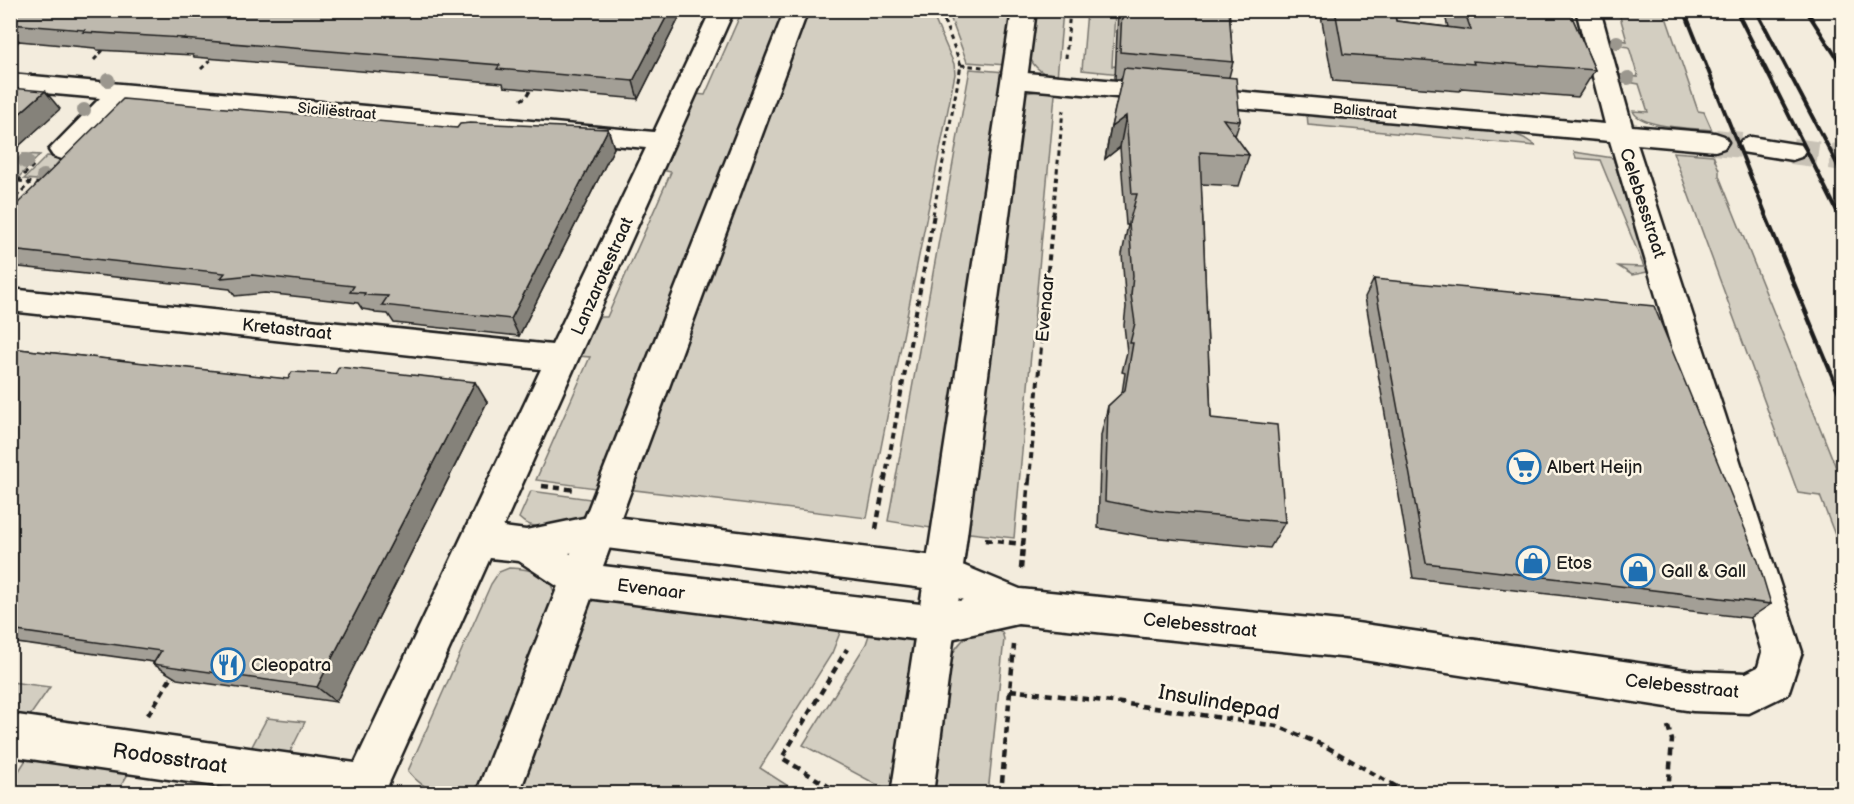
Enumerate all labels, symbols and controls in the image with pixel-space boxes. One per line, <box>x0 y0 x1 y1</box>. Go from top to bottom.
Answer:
street label: Siciliëstraat <box>297 99 377 124</box>
street label: Balistraat <box>1332 99 1398 124</box>
street label: Celebesstraat <box>1615 146 1670 261</box>
street label: Lanzarotestraat <box>567 213 638 338</box>
street label: Evenaar <box>1032 273 1059 343</box>
street label: Kretastraat <box>241 314 333 345</box>
supermarket icon: Albert Heijn <box>1506 449 1542 485</box>
place label: Albert Heijn <box>1547 457 1642 478</box>
shop icon: Etos <box>1515 545 1551 581</box>
place label: Etos <box>1556 553 1592 574</box>
shop icon: Gall & Gall <box>1620 553 1656 589</box>
place label: Gall & Gall <box>1661 561 1746 582</box>
street label: Evenaar <box>616 575 686 604</box>
street label: Celebesstraat <box>1142 609 1258 642</box>
restaurant icon: Cleopatra <box>210 647 246 683</box>
place label: Cleopatra <box>251 655 331 676</box>
street label: Celebesstraat <box>1624 670 1740 703</box>
street label: Insulindepad <box>1156 680 1281 725</box>
street label: Rodosstraat <box>111 738 229 779</box>

